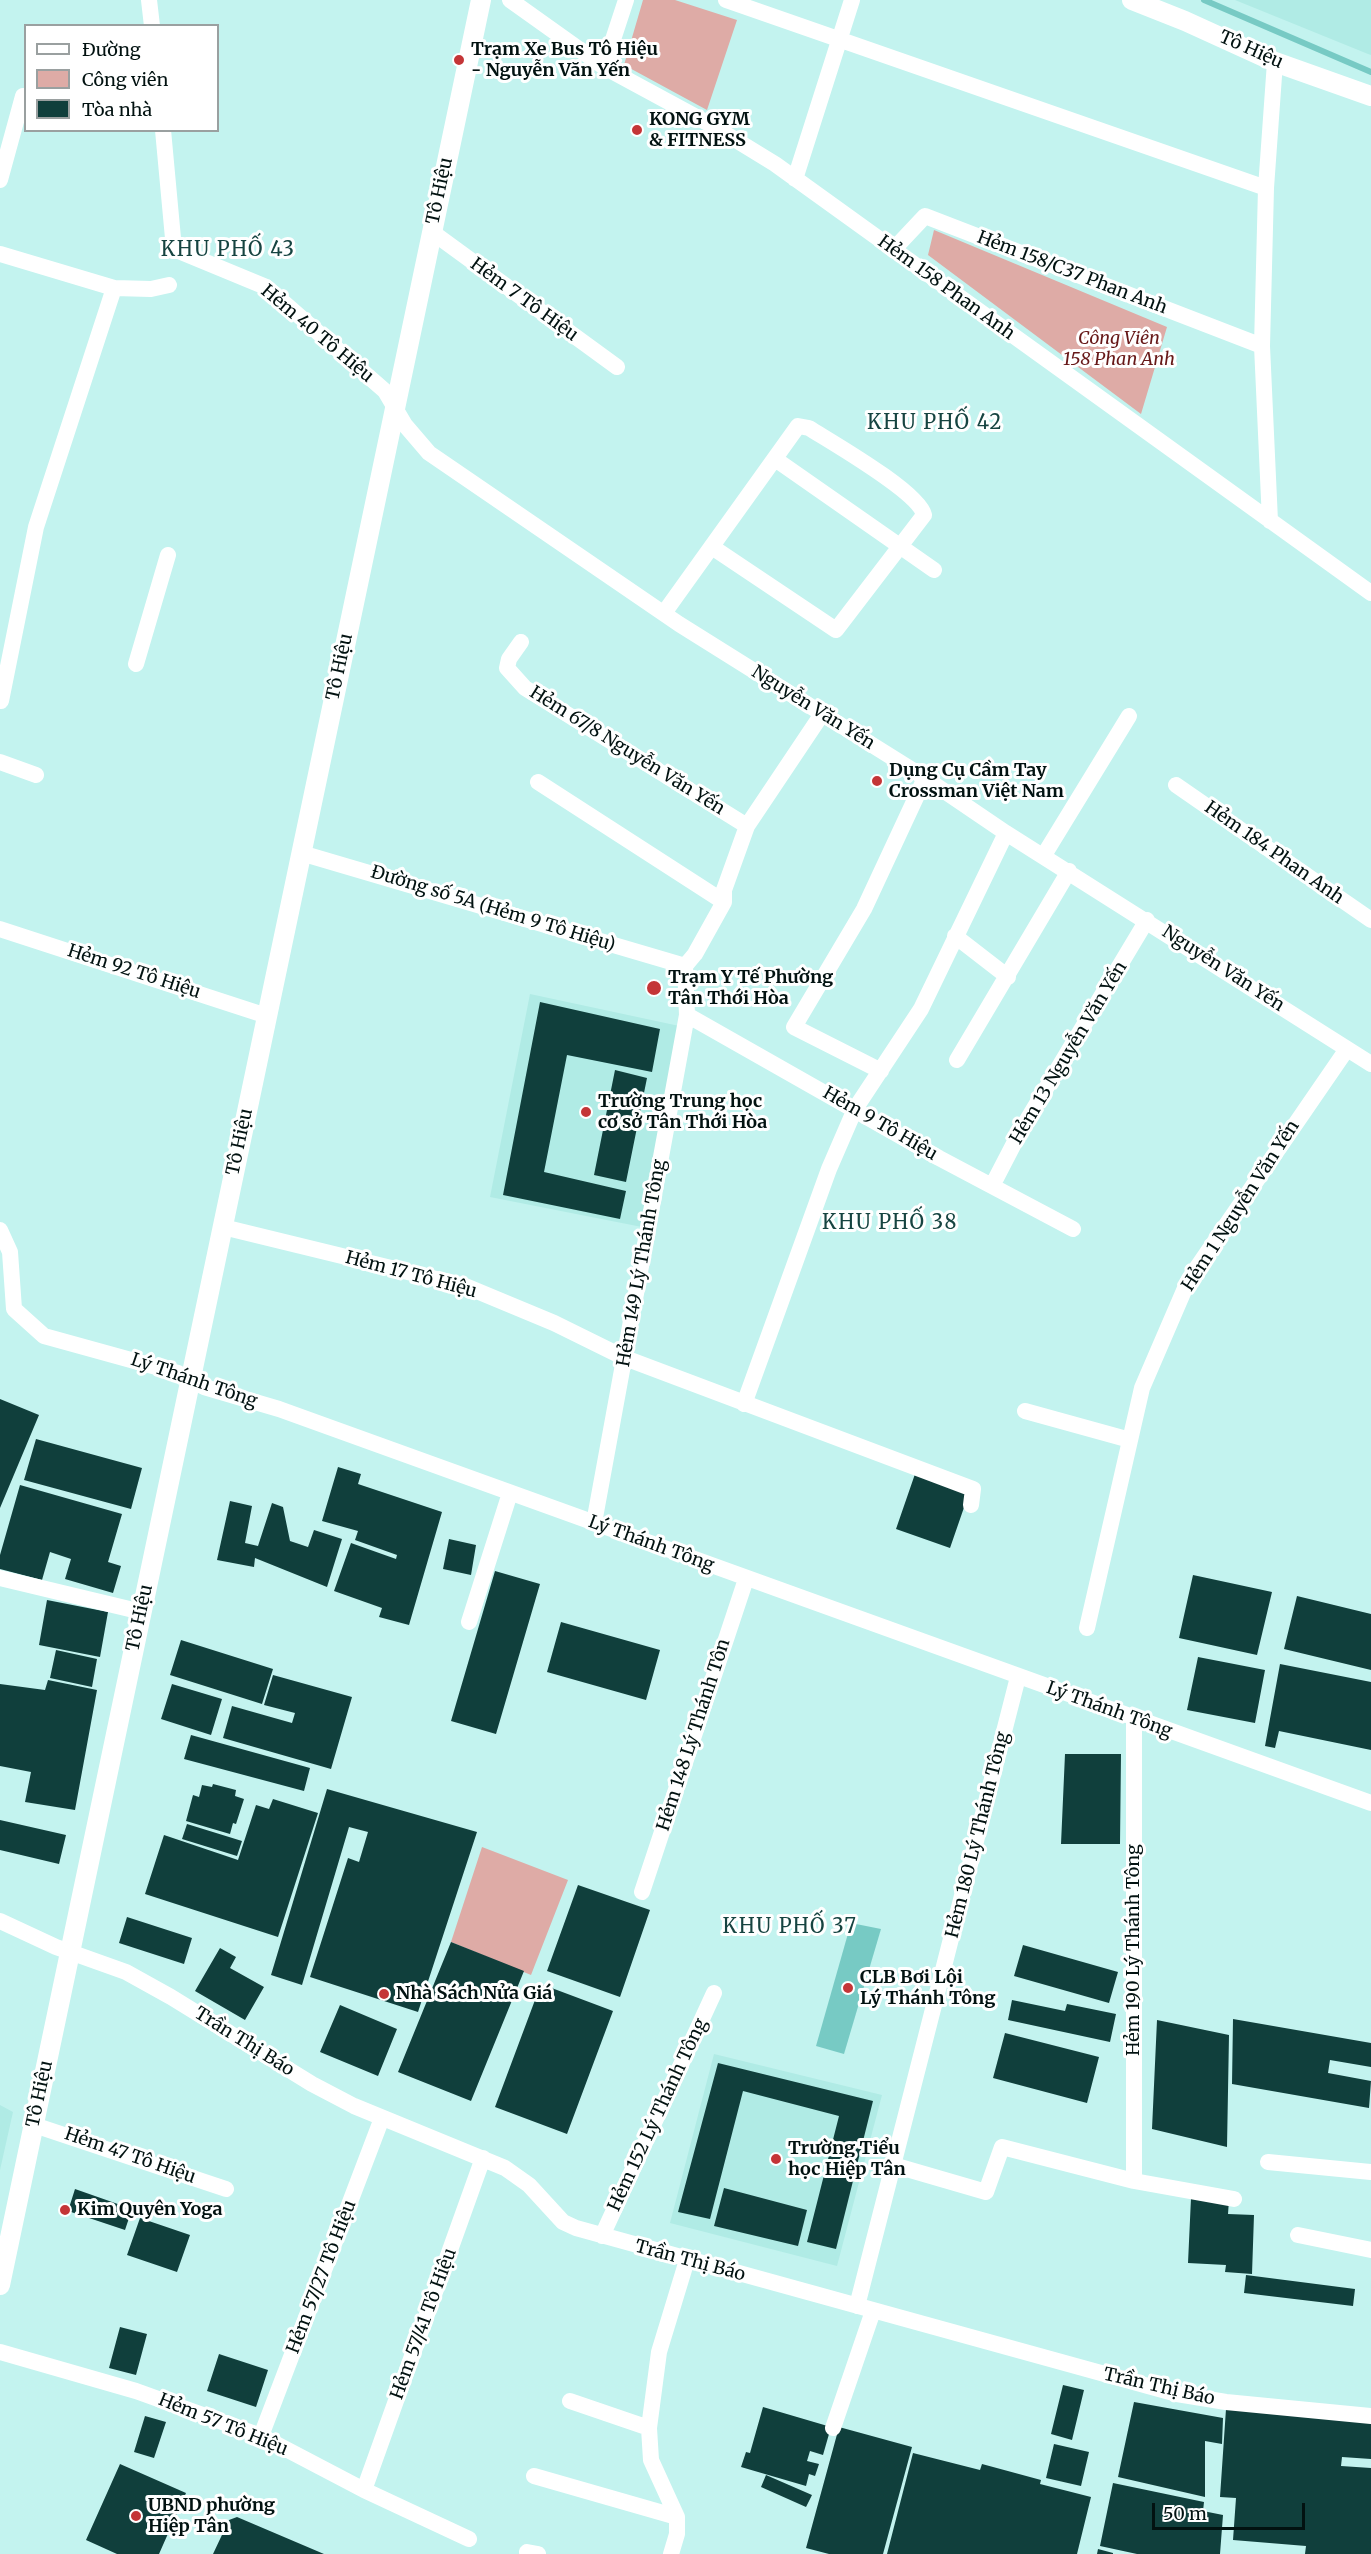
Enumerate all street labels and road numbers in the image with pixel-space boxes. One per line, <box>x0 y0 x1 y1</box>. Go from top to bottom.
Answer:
street label: Tô Hiệu <box>1216 26 1286 74</box>
street label: Tô Hiệu <box>422 156 458 226</box>
street label: Hẻm 158/C37 Phan Anh <box>974 227 1170 319</box>
street label: Hẻm 158 Phan Anh <box>873 231 1019 345</box>
street label: Hẻm 7 Tô Hiệu <box>466 254 582 346</box>
street label: Hẻm 40 Tô Hiệu <box>256 281 378 387</box>
street label: Tô Hiệu <box>322 632 358 702</box>
street label: Nguyễn Văn Yến <box>747 661 879 755</box>
street label: Hẻm 67/8 Nguyễn Văn Yến <box>526 682 728 820</box>
street label: Hẻm 184 Phan Anh <box>1200 797 1348 909</box>
street label: Đường số 5A (Hẻm 9 Tô Hiệu) <box>368 861 618 957</box>
street label: Nguyễn Văn Yến <box>1158 922 1288 1016</box>
street label: Hẻm 92 Tô Hiệu <box>65 940 203 1004</box>
street label: Hẻm 13 Nguyễn Văn Yến <box>1006 958 1132 1148</box>
street label: Hẻm 9 Tô Hiệu <box>819 1083 941 1165</box>
street label: Tô Hiệu <box>222 1107 258 1177</box>
street label: Hẻm 1 Nguyễn Văn Yến <box>1178 1117 1304 1295</box>
street label: Hẻm 149 Lý Thánh Tông <box>613 1158 671 1368</box>
street label: Hẻm 17 Tô Hiệu <box>343 1247 479 1303</box>
street label: Lý Thánh Tông <box>128 1349 260 1413</box>
street label: Lý Thánh Tông <box>585 1511 717 1577</box>
street label: Tô Hiệu <box>122 1583 158 1653</box>
street label: Hẻm 148 Lý Thánh Tôn <box>653 1636 735 1834</box>
street label: Lý Thánh Tông <box>1043 1677 1175 1743</box>
street label: Hẻm 180 Lý Thánh Tông <box>942 1730 1014 1940</box>
street label: Hẻm 190 Lý Thánh Tông <box>1123 1844 1145 2056</box>
street label: Trần Thị Báo <box>190 2003 298 2081</box>
street label: Hẻm 152 Lý Thánh Tông <box>604 2015 712 2215</box>
street label: Tô Hiệu <box>22 2059 58 2129</box>
street label: Hẻm 47 Tô Hiệu <box>62 2123 198 2189</box>
street label: Hẻm 57/27 Tô Hiệu <box>283 2197 361 2357</box>
street label: Trần Thị Báo <box>632 2236 748 2286</box>
street label: Hẻm 57/41 Tô Hiệu <box>387 2245 461 2403</box>
street label: Trần Thị Báo <box>1101 2364 1217 2410</box>
street label: Hẻm 57 Tô Hiệu <box>155 2389 291 2461</box>

